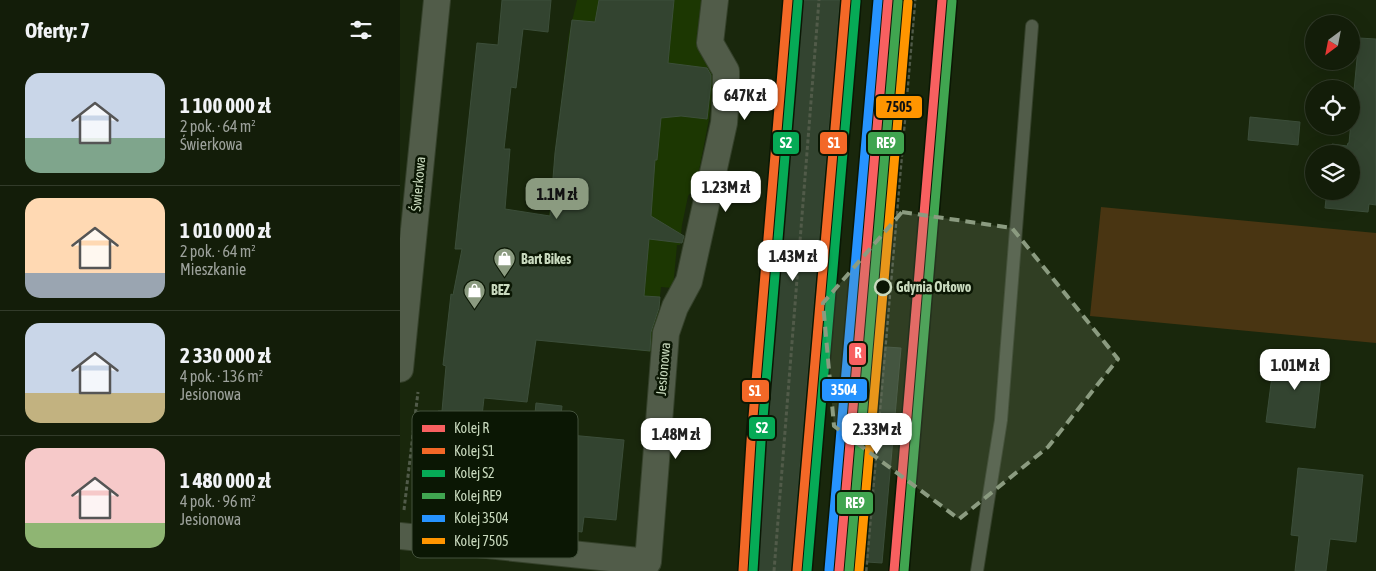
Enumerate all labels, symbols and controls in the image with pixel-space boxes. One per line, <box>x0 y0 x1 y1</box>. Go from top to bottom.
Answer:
north arrow <box>1305 15 1360 70</box>
map controls <box>1305 15 1360 200</box>
icon: filters <box>347 16 375 44</box>
text: Oferty: 7 <box>25 18 90 42</box>
pin: 647K zł <box>699 78 791 121</box>
button: locate <box>1305 80 1360 135</box>
text: 647K zł <box>724 86 766 104</box>
icon: home <box>65 93 125 153</box>
text: 1 100 000 zł <box>180 93 271 117</box>
line badge: 7505 <box>875 95 923 119</box>
text: 7505 <box>886 99 913 115</box>
text: 2 pok. · 64 m² <box>180 117 256 135</box>
line badge: S2 <box>772 131 800 155</box>
line badge: S1 <box>819 131 848 155</box>
line badge: RE9 <box>867 131 905 155</box>
text: Świerkowa <box>180 135 243 153</box>
text: S2 <box>780 135 793 151</box>
text: S1 <box>828 135 841 151</box>
text: RE9 <box>876 135 896 151</box>
button: layers <box>1305 145 1360 200</box>
street label: Świerkowa <box>407 156 428 212</box>
pin: 1.23M zł <box>674 170 778 213</box>
pin: 1.1M zł <box>511 178 603 220</box>
text: 1.23M zł <box>702 178 750 196</box>
text: 1.1M zł <box>537 185 577 203</box>
icon: home <box>65 218 125 278</box>
text: 1 010 000 zł <box>180 218 271 242</box>
pin: 1.43M zł <box>741 240 845 282</box>
text: 2 pok. · 64 m² <box>180 242 256 260</box>
shop icon: Bart Bikes <box>493 247 517 278</box>
text: 1.43M zł <box>769 247 817 265</box>
place label: Bart Bikes <box>521 251 571 267</box>
text: Mieszkanie <box>180 260 246 278</box>
shop icon: BEZ <box>463 278 487 309</box>
marker: Gdynia Orłowo <box>874 278 892 296</box>
place label: Gdynia Orłowo <box>896 279 972 295</box>
place label: BEZ <box>491 282 511 298</box>
street label: Jesionowa <box>653 342 673 396</box>
line badge: R <box>848 342 867 366</box>
icon: home <box>65 343 125 403</box>
text: 2 330 000 zł <box>180 343 271 367</box>
text: R <box>855 345 862 361</box>
pin: 1.01M zł <box>1243 348 1347 391</box>
text: 1.01M zł <box>1271 356 1319 374</box>
text: 4 pok. · 136 m² <box>180 367 263 385</box>
line badge: 3504 <box>821 378 868 402</box>
line badge: S1 <box>741 379 770 403</box>
text: 3504 <box>831 382 858 398</box>
text: S1 <box>749 383 762 399</box>
text: Jesionowa <box>180 385 241 403</box>
legend <box>412 411 578 558</box>
pin: 2.33M zł <box>825 412 929 455</box>
line badge: S2 <box>748 416 776 440</box>
pin: 1.48M zł <box>624 418 728 460</box>
text: Kolej R <box>454 420 489 436</box>
text: S2 <box>756 420 769 436</box>
text: 2.33M zł <box>853 420 901 438</box>
text: 1.48M zł <box>652 425 700 443</box>
text: Kolej S1 <box>454 443 495 459</box>
text: Kolej S2 <box>454 465 495 481</box>
icon: home <box>65 468 125 528</box>
text: 1 480 000 zł <box>180 468 271 492</box>
text: Kolej RE9 <box>454 488 502 504</box>
line badge: RE9 <box>836 491 874 515</box>
text: 4 pok. · 96 m² <box>180 492 256 510</box>
text: RE9 <box>845 495 865 511</box>
text: Jesionowa <box>180 510 241 528</box>
text: Kolej 3504 <box>454 510 509 526</box>
text: Kolej 7505 <box>454 533 509 549</box>

